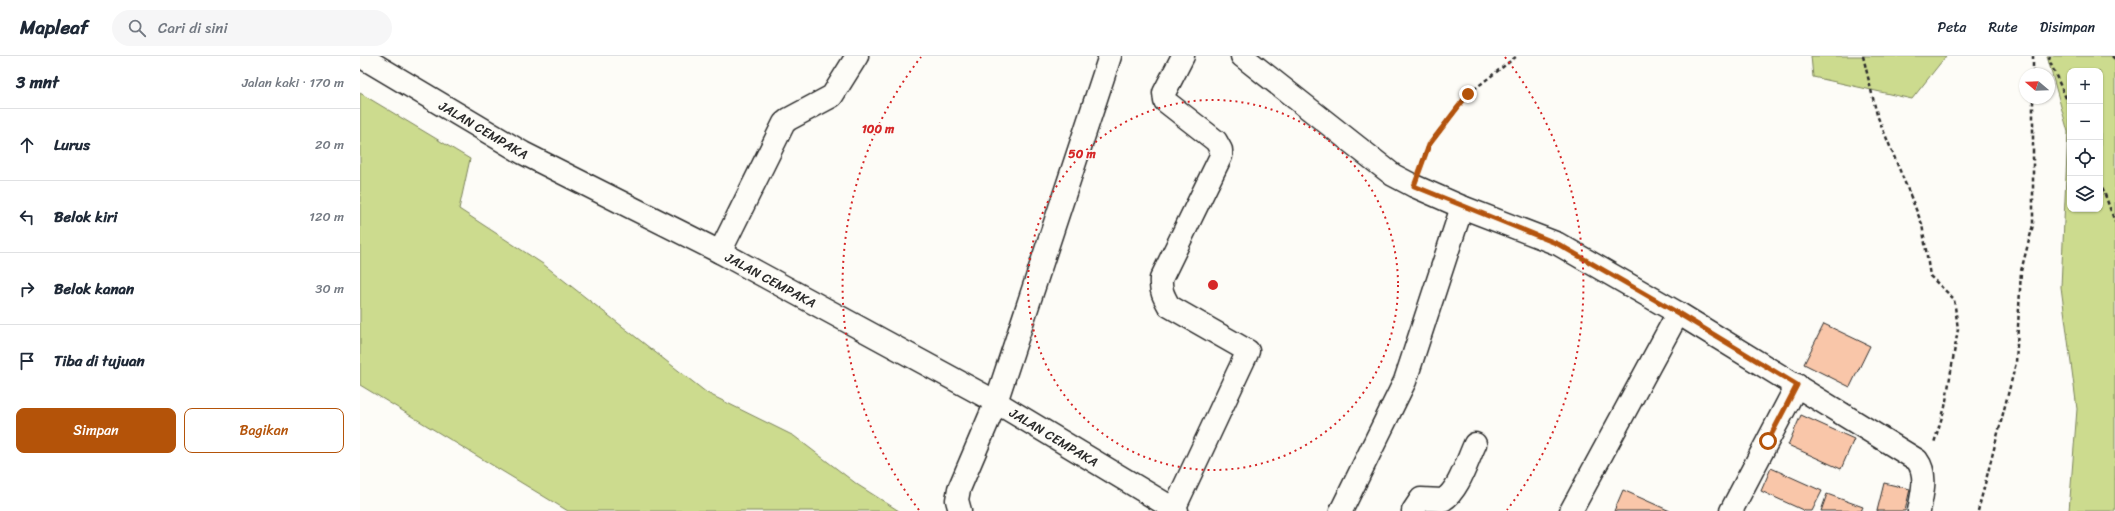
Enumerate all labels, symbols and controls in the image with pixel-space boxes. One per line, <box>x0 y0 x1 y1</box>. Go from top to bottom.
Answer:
search box <box>112 10 392 46</box>
text: Mapleaf <box>20 11 88 44</box>
text: Cari di sini <box>158 15 228 41</box>
text: Peta <box>1938 15 1966 40</box>
text: Rute <box>1988 15 2018 40</box>
text: Disimpan <box>2040 15 2095 40</box>
icon: search <box>126 17 148 39</box>
text: 3 mnt <box>16 67 59 97</box>
north arrow <box>2019 68 2055 104</box>
map controls <box>2067 68 2103 212</box>
button: + <box>2067 68 2103 104</box>
text: Jalan kaki · 170 m <box>242 71 344 94</box>
route end <box>1459 85 1477 103</box>
street label: JALAN CEMPAKA <box>434 94 532 165</box>
button: − <box>2067 104 2103 140</box>
text: 100 m <box>862 118 895 140</box>
text: Lurus <box>54 132 90 158</box>
text: 20 m <box>315 133 344 156</box>
icon: ahead <box>16 134 38 156</box>
button: locate <box>2067 140 2103 176</box>
text: 50 m <box>1068 143 1096 165</box>
button: layers <box>2067 176 2103 212</box>
text: Belok kiri <box>54 204 117 230</box>
text: 120 m <box>309 205 344 228</box>
icon: left <box>16 206 38 228</box>
street label: JALAN CEMPAKA <box>720 245 820 314</box>
text: Belok kanan <box>54 276 134 302</box>
text: 30 m <box>315 277 344 300</box>
icon: right <box>16 278 38 300</box>
centre of rings <box>1206 278 1220 292</box>
text: Tiba di tujuan <box>54 348 145 374</box>
icon: arrive <box>16 350 38 372</box>
street label: JALAN CEMPAKA <box>1004 401 1103 473</box>
button: Simpan <box>16 408 176 453</box>
button: Bagikan <box>184 408 344 453</box>
route start <box>1759 432 1777 450</box>

